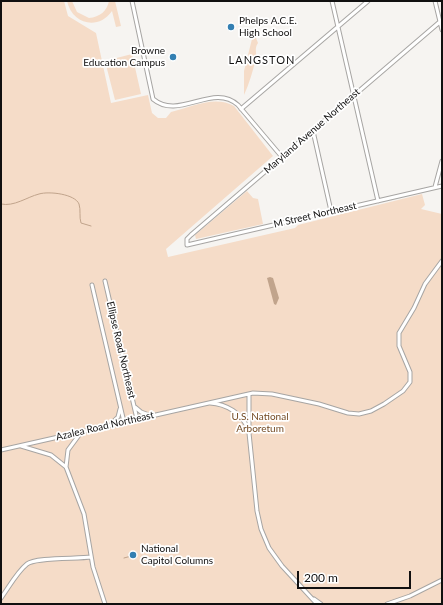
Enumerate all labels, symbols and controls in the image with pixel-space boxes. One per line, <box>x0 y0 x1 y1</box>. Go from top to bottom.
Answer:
place label: Phelps A.C.E. High School <box>239 15 297 38</box>
marker: Phelps A.C.E. High School <box>226 22 236 32</box>
place label: Browne Education Campus <box>83 45 165 68</box>
marker: Browne Education Campus <box>168 52 178 62</box>
district label: LANGSTON <box>229 53 295 67</box>
street label: Maryland Avenue Northeast <box>261 86 363 176</box>
street label: M Street Northeast <box>272 200 358 230</box>
street label: Ellipse Road Northeast <box>104 300 138 400</box>
street label: Azalea Road Northeast <box>55 409 155 443</box>
park label: U.S. National Arboretum <box>232 411 288 434</box>
place label: National Capitol Columns <box>141 543 213 566</box>
marker: National Capitol Columns <box>128 550 138 560</box>
scale bar <box>299 563 413 589</box>
text: 200 m <box>304 570 338 585</box>

